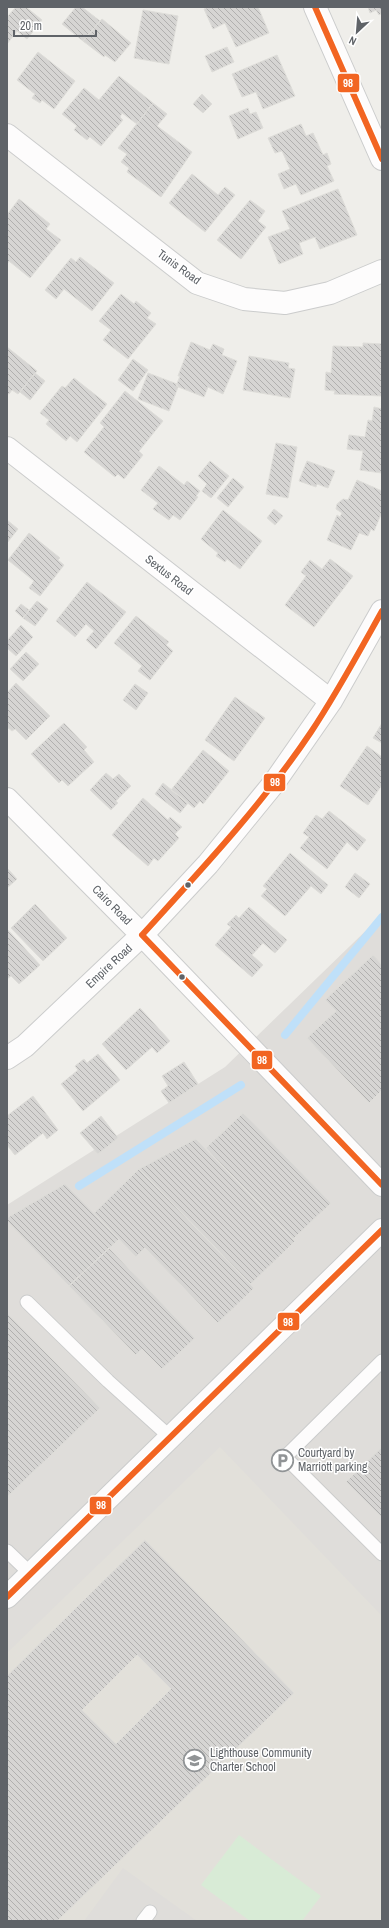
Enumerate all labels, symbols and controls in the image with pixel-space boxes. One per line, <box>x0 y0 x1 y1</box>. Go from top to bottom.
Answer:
scale bar <box>14 12 96 38</box>
north arrow <box>337 12 377 52</box>
text: 20 m <box>20 18 42 34</box>
text: N <box>347 33 359 49</box>
line badge: 98 <box>337 73 360 93</box>
text: 98 <box>343 76 353 90</box>
street label: Tunis Road <box>154 246 204 288</box>
street label: Sextus Road <box>142 551 196 599</box>
line badge: 98 <box>263 773 286 792</box>
text: 98 <box>270 775 280 789</box>
unlabelled marker <box>183 880 193 890</box>
street label: Cairo Road <box>89 882 135 928</box>
street label: Empire Road <box>82 940 136 992</box>
unlabelled marker <box>177 972 187 982</box>
line badge: 98 <box>251 1050 273 1070</box>
text: 98 <box>257 1053 267 1067</box>
line badge: 98 <box>277 1312 300 1331</box>
text: 98 <box>283 1315 293 1329</box>
place label: Courtyard by Marriott parking <box>298 1445 368 1475</box>
parking icon: Courtyard by Marriott parking <box>269 1447 295 1473</box>
line badge: 98 <box>89 1496 112 1515</box>
text: 98 <box>96 1498 106 1512</box>
place label: Lighthouse Community Charter School <box>210 1745 312 1775</box>
school or university icon: Lighthouse Community Charter School <box>181 1747 207 1773</box>

